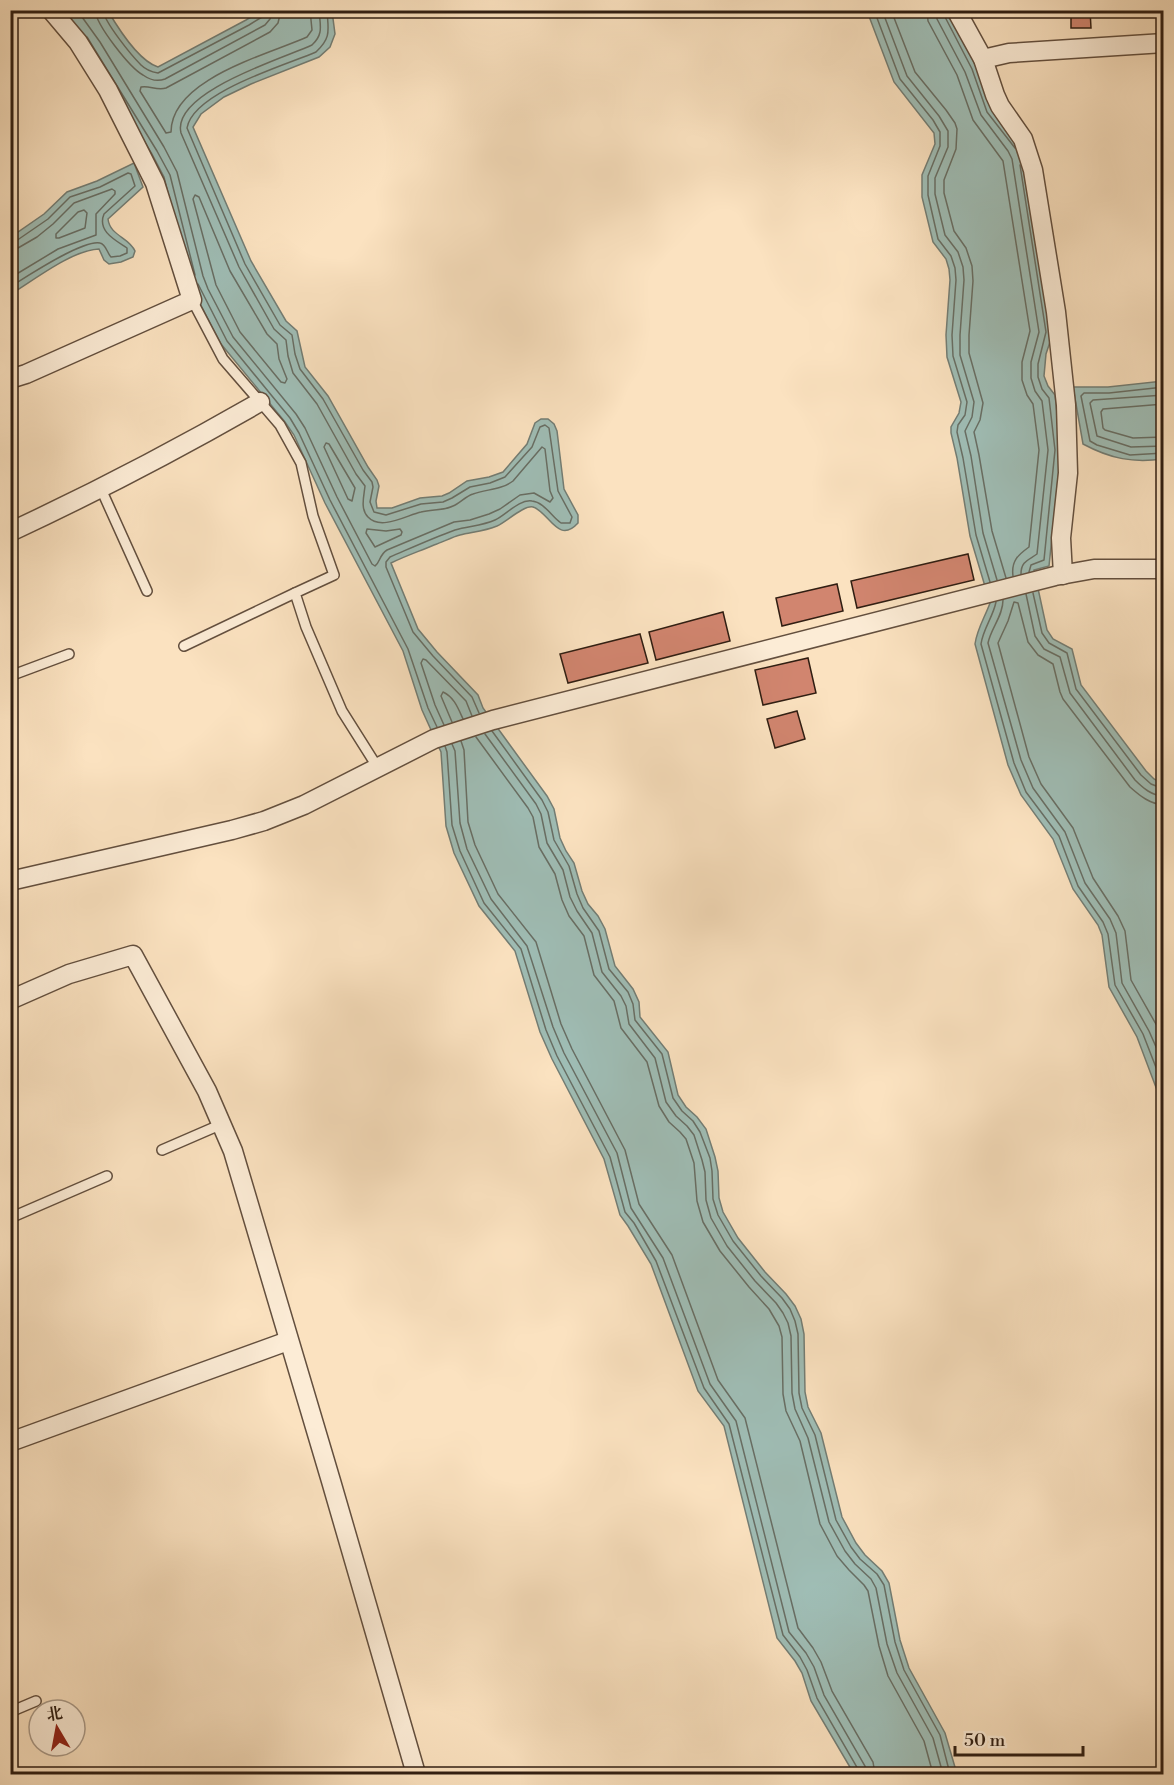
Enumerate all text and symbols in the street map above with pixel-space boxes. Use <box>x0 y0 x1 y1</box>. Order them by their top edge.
north arrow <box>27 1698 87 1758</box>
text: 北 <box>45 1703 64 1725</box>
scale bar <box>955 1719 1082 1757</box>
text: 50 m <box>964 1729 1006 1752</box>

